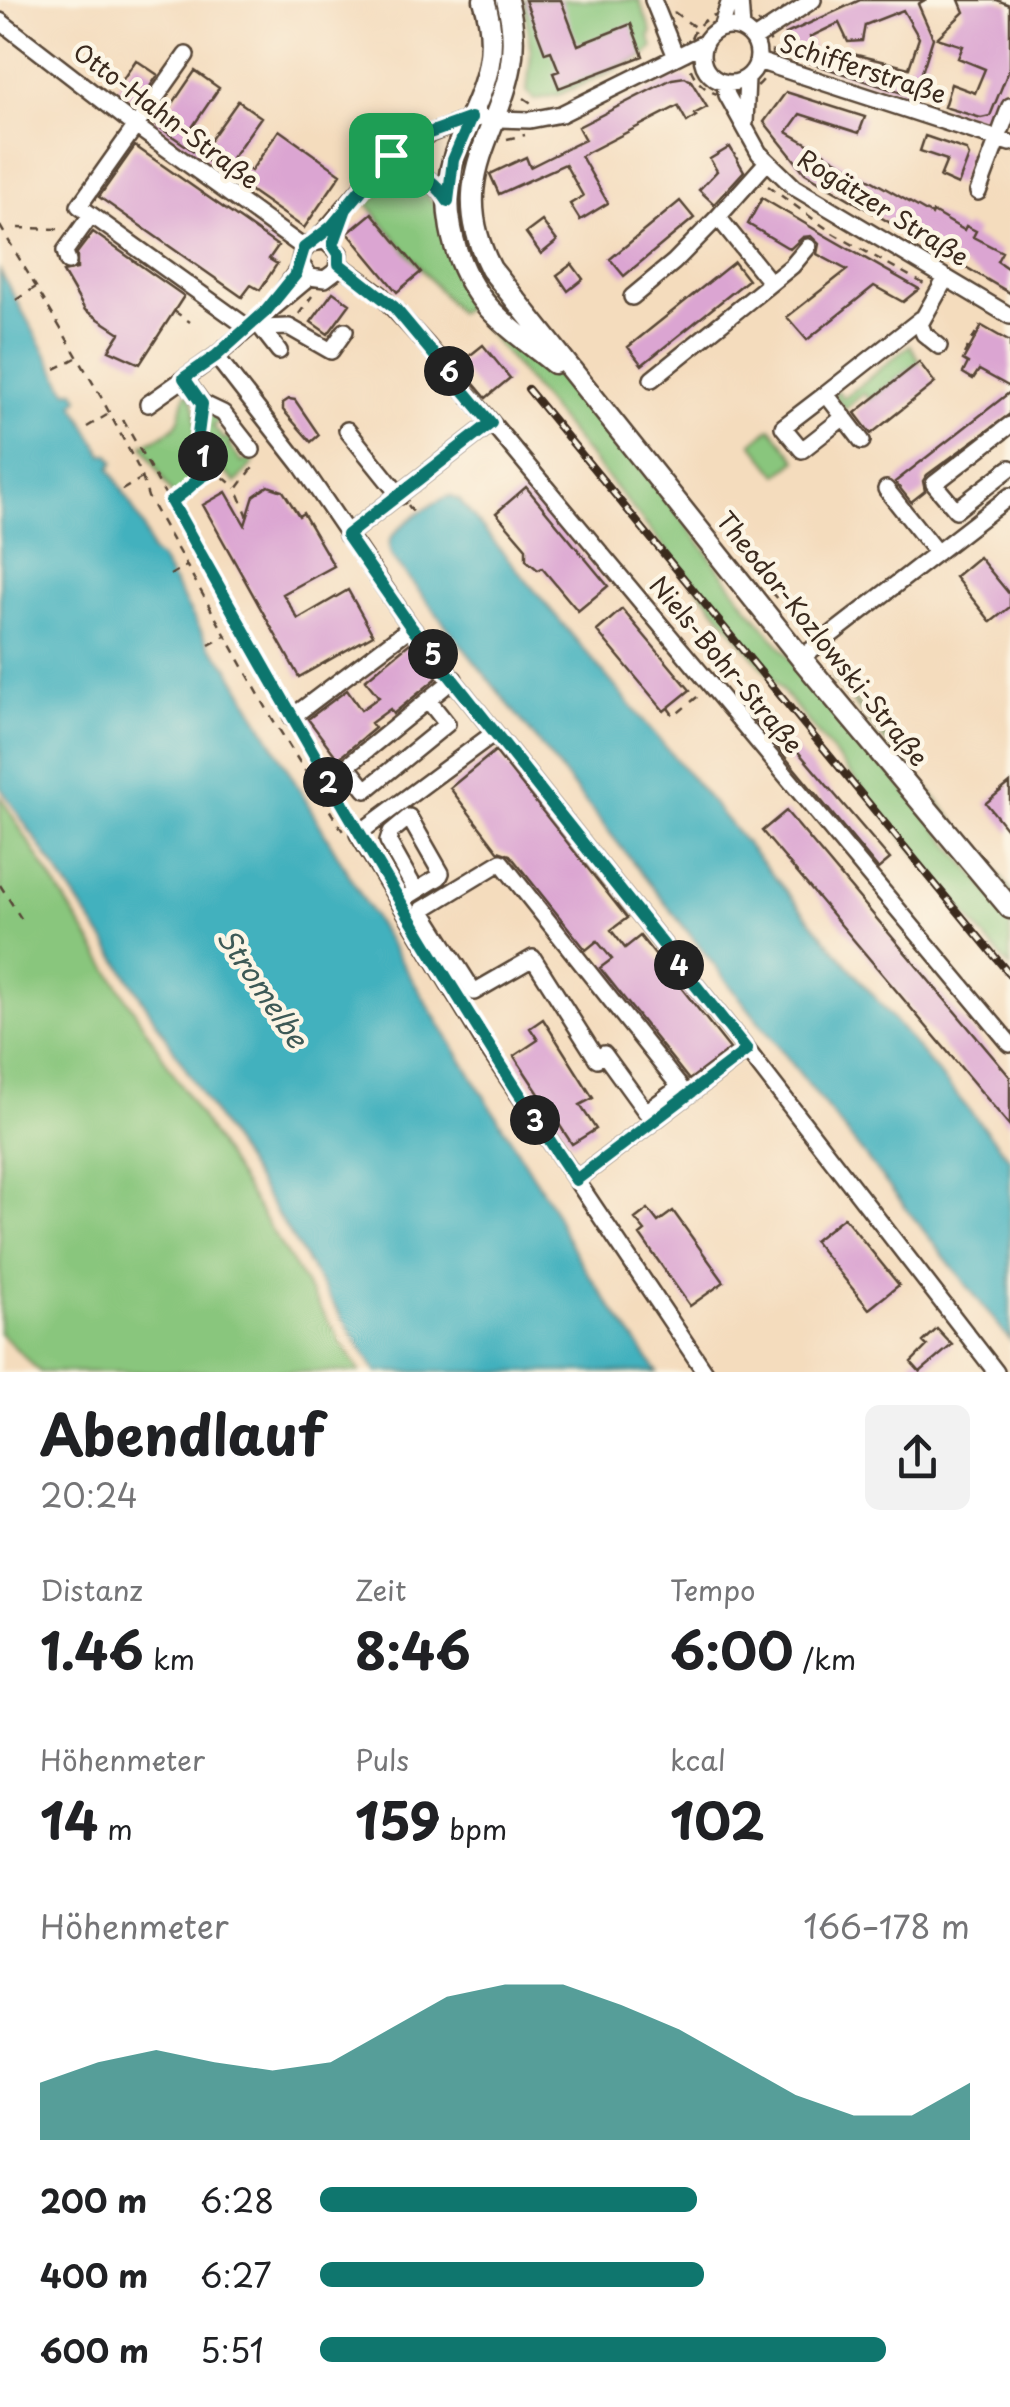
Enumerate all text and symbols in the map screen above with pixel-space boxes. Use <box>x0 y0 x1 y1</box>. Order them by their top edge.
street label: Schifferstraße <box>775 23 951 113</box>
street label: Otto-Hahn-Straße <box>66 33 268 198</box>
pin <box>349 113 434 198</box>
icon: arrive <box>364 128 419 183</box>
street label: Rogätzer Straße <box>790 139 977 275</box>
pin: 6 <box>424 346 474 396</box>
text: 6 <box>439 349 459 392</box>
pin: 1 <box>178 431 228 481</box>
text: 1 <box>196 434 210 477</box>
street label: Theodor-Kozlowski-Straße <box>708 503 938 774</box>
street label: Niels-Bohr-Straße <box>641 567 812 761</box>
pin: 5 <box>408 629 458 679</box>
text: 5 <box>424 632 442 675</box>
pin: 2 <box>303 757 353 807</box>
text: 2 <box>318 760 338 803</box>
water label: Stromelbe <box>207 918 320 1057</box>
pin: 4 <box>654 940 704 990</box>
text: 4 <box>669 943 689 986</box>
pin: 3 <box>510 1095 560 1145</box>
text: 3 <box>526 1098 544 1141</box>
text: Abendlauf <box>40 1392 325 1475</box>
button: share <box>865 1405 970 1510</box>
text: 20:24 <box>40 1471 138 1519</box>
text: Distanz <box>40 1568 143 1611</box>
text: Zeit <box>355 1568 406 1611</box>
text: Tempo <box>670 1568 756 1611</box>
text: 1.46 <box>40 1611 144 1687</box>
text: 8:46 <box>355 1611 471 1687</box>
text: 6:00 <box>670 1611 793 1687</box>
text: km <box>144 1637 195 1680</box>
text: /km <box>793 1637 856 1680</box>
text: Höhenmeter <box>40 1738 205 1781</box>
text: Puls <box>355 1738 409 1781</box>
text: kcal <box>670 1738 726 1781</box>
text: 14 <box>40 1781 98 1857</box>
text: 159 <box>355 1781 440 1857</box>
text: 102 <box>670 1781 765 1857</box>
text: m <box>98 1807 133 1850</box>
text: bpm <box>440 1807 507 1850</box>
text: Höhenmeter <box>40 1902 229 1950</box>
text: 166–178 m <box>803 1902 970 1950</box>
text: 200 m <box>40 2176 147 2224</box>
text: 6:28 <box>200 2176 274 2224</box>
text: 400 m <box>40 2251 148 2299</box>
text: 6:27 <box>200 2251 272 2299</box>
text: 600 m <box>40 2326 149 2374</box>
text: 5:51 <box>200 2326 264 2374</box>

